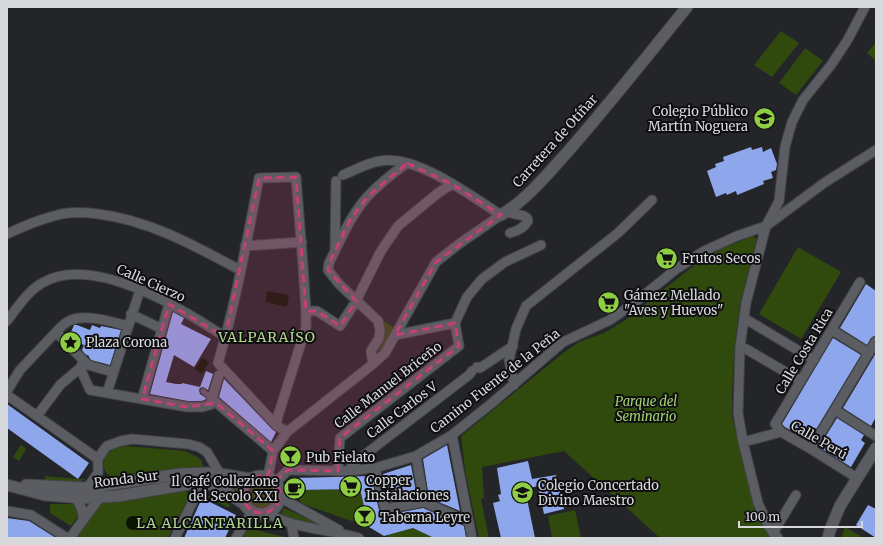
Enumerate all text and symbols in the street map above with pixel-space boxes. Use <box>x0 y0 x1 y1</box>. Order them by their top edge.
street label: Carretera de Otíñar <box>509 91 601 191</box>
place label: Colegio Público Martín Noguera <box>648 103 748 135</box>
school or university icon: Colegio Público Martín Noguera <box>751 105 777 131</box>
supermarket icon: Frutos Secos <box>653 245 679 271</box>
place label: Frutos Secos <box>682 250 761 267</box>
street label: Calle Cierzo <box>114 260 188 306</box>
place label: Gámez Mellado "Aves y Huevos" <box>624 287 724 319</box>
supermarket icon: Gámez Mellado "Aves y Huevos" <box>595 289 621 315</box>
street label: Calle Costa Rica <box>772 305 836 397</box>
street label: Camino Fuente de la Peña <box>427 325 563 437</box>
district label: VALPARAÍSO <box>217 328 316 346</box>
place icon: Plaza Corona <box>57 329 83 355</box>
place label: Plaza Corona <box>86 334 167 351</box>
street label: Calle Manuel Briceño <box>331 337 445 432</box>
street label: Calle Carlos V <box>363 378 441 442</box>
park label: Parque del Seminario <box>615 393 677 425</box>
street label: Calle Perú <box>788 417 850 463</box>
bar icon: Pub Fielato <box>278 444 304 470</box>
place label: Pub Fielato <box>306 449 376 466</box>
street label: Ronda Sur <box>93 467 159 491</box>
place label: Copper Instalaciones <box>366 472 449 504</box>
place label: Il Café Collezione del Secolo XXI <box>171 473 278 505</box>
supermarket icon: Copper Instalaciones <box>337 474 363 500</box>
cafe icon: Il Café Collezione del Secolo XXI <box>281 475 307 501</box>
place label: Colegio Concertado Divino Maestro <box>538 477 659 509</box>
school or university icon: Colegio Concertado Divino Maestro <box>509 479 535 505</box>
scale bar <box>739 503 862 529</box>
bar icon: Taberna Leyre <box>351 504 377 530</box>
place label: Taberna Leyre <box>380 509 470 526</box>
text: 100 m <box>745 509 780 524</box>
district label: LA ALCANTARILLA <box>136 514 284 532</box>

